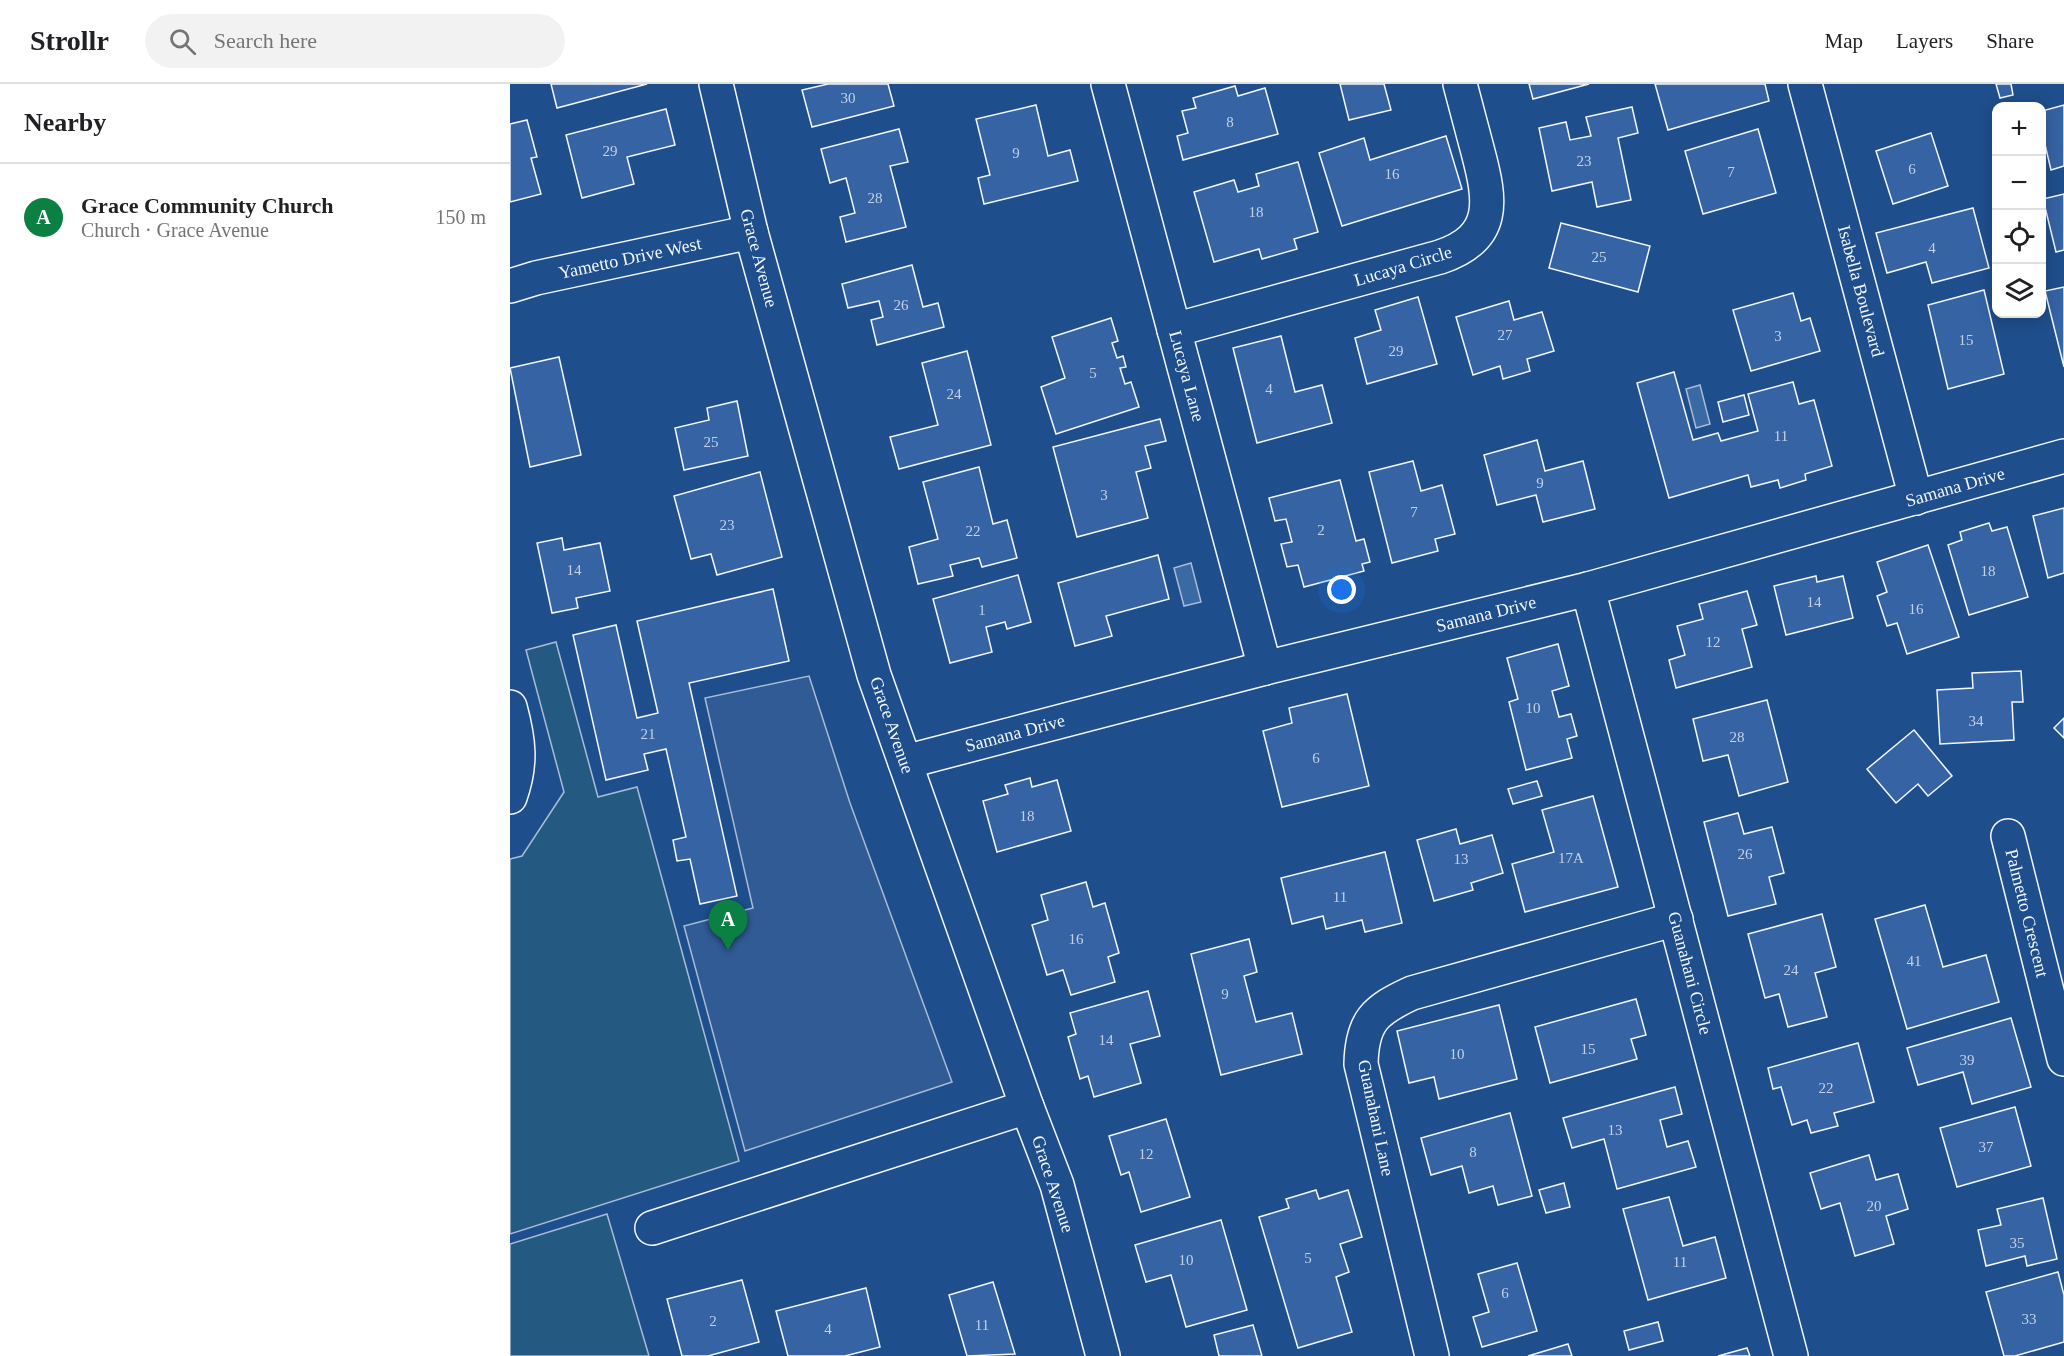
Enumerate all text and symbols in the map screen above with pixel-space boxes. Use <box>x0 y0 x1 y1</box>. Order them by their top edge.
search box <box>145 14 565 68</box>
text: Strollr <box>30 25 109 56</box>
icon: search <box>166 25 199 58</box>
text: Search here <box>214 28 317 53</box>
text: Map <box>1825 29 1863 53</box>
text: Layers <box>1896 29 1953 53</box>
text: Share <box>1986 29 2034 53</box>
house number: 30 <box>841 90 856 106</box>
map controls <box>1992 102 2046 318</box>
button: + <box>1992 102 2046 156</box>
text: Nearby <box>24 108 106 137</box>
house number: 8 <box>1226 114 1234 130</box>
house number: 29 <box>603 143 618 159</box>
house number: 9 <box>1012 145 1020 161</box>
house number: 23 <box>1577 153 1592 169</box>
button: − <box>1992 156 2046 210</box>
house number: 6 <box>1908 161 1916 177</box>
house number: 7 <box>1727 164 1735 180</box>
house number: 16 <box>1385 166 1400 182</box>
house number: 28 <box>868 190 883 206</box>
text: Grace Community Church <box>81 193 334 218</box>
house number: 18 <box>1249 204 1264 220</box>
text: A <box>36 206 51 228</box>
text: 150 m <box>435 206 486 228</box>
street label: Grace Avenue <box>736 207 782 309</box>
button: locate <box>1992 210 2046 264</box>
text: Church · Grace Avenue <box>81 219 269 241</box>
street label: Isabella Boulevard <box>1834 223 1888 359</box>
street label: Yametto Drive West <box>557 233 703 283</box>
house number: 4 <box>1928 240 1936 256</box>
street label: Lucaya Circle <box>1352 242 1454 290</box>
house number: 25 <box>1592 249 1607 265</box>
button: layers <box>1992 264 2046 318</box>
house number: 26 <box>894 297 909 313</box>
house number: 27 <box>1498 327 1513 343</box>
street label: Lucaya Lane <box>1165 328 1209 424</box>
house number: 3 <box>1774 328 1782 344</box>
house number: 15 <box>1959 332 1974 348</box>
house number: 29 <box>1389 343 1404 359</box>
house number: 5 <box>1089 365 1097 381</box>
house number: 4 <box>1265 381 1273 397</box>
house number: 24 <box>947 386 962 402</box>
house number: 11 <box>1774 428 1788 444</box>
house number: 25 <box>704 434 719 450</box>
street label: Samana Drive <box>1903 463 2007 511</box>
house number: 9 <box>1536 475 1544 491</box>
house number: 3 <box>1100 487 1108 503</box>
house number: 7 <box>1410 504 1418 520</box>
house number: 23 <box>720 517 735 533</box>
house number: 2 <box>1317 522 1325 538</box>
house number: 22 <box>966 523 981 539</box>
house number: 14 <box>567 562 582 578</box>
house number: 18 <box>1981 563 1996 579</box>
your location <box>1327 575 1356 604</box>
street label: Samana Drive <box>1434 592 1538 636</box>
house number: 14 <box>1807 594 1822 610</box>
house number: 16 <box>1909 601 1924 617</box>
house number: 1 <box>978 602 986 618</box>
house number: 12 <box>1706 634 1721 650</box>
street label: Grace Avenue <box>866 674 918 776</box>
house number: 10 <box>1526 700 1541 716</box>
street label: Samana Drive <box>963 710 1067 756</box>
house number: 34 <box>1969 713 1984 729</box>
house number: 21 <box>641 726 656 742</box>
house number: 28 <box>1730 729 1745 745</box>
house number: 6 <box>1312 750 1320 766</box>
house number: 18 <box>1020 808 1035 824</box>
house number: 26 <box>1738 846 1753 862</box>
street label: Palmetto Crescent <box>2001 847 2053 979</box>
house number: 17A <box>1558 850 1584 866</box>
house number: 13 <box>1454 851 1469 867</box>
house number: 11 <box>1333 889 1347 905</box>
pin: A <box>708 900 748 950</box>
street label: Guanahani Circle <box>1664 909 1716 1037</box>
house number: 16 <box>1069 931 1084 947</box>
house number: 41 <box>1907 953 1922 969</box>
house number: 24 <box>1784 962 1799 978</box>
house number: 9 <box>1221 986 1229 1002</box>
house number: 14 <box>1099 1032 1114 1048</box>
house number: 15 <box>1581 1041 1596 1057</box>
house number: 10 <box>1450 1046 1465 1062</box>
house number: 39 <box>1960 1052 1975 1068</box>
street label: Guanahani Lane <box>1354 1058 1398 1178</box>
house number: 22 <box>1819 1080 1834 1096</box>
house number: 13 <box>1608 1122 1623 1138</box>
street label: Grace Avenue <box>1028 1133 1078 1235</box>
house number: 37 <box>1979 1139 1994 1155</box>
house number: 8 <box>1469 1144 1477 1160</box>
house number: 12 <box>1139 1146 1154 1162</box>
house number: 20 <box>1867 1198 1882 1214</box>
house number: 35 <box>2010 1235 2025 1251</box>
house number: 5 <box>1304 1250 1312 1266</box>
house number: 10 <box>1179 1252 1194 1268</box>
house number: 11 <box>1673 1254 1687 1270</box>
house number: 6 <box>1501 1285 1509 1301</box>
house number: 33 <box>2022 1311 2037 1327</box>
house number: 2 <box>709 1313 717 1329</box>
house number: 11 <box>975 1317 989 1333</box>
house number: 4 <box>824 1321 832 1337</box>

